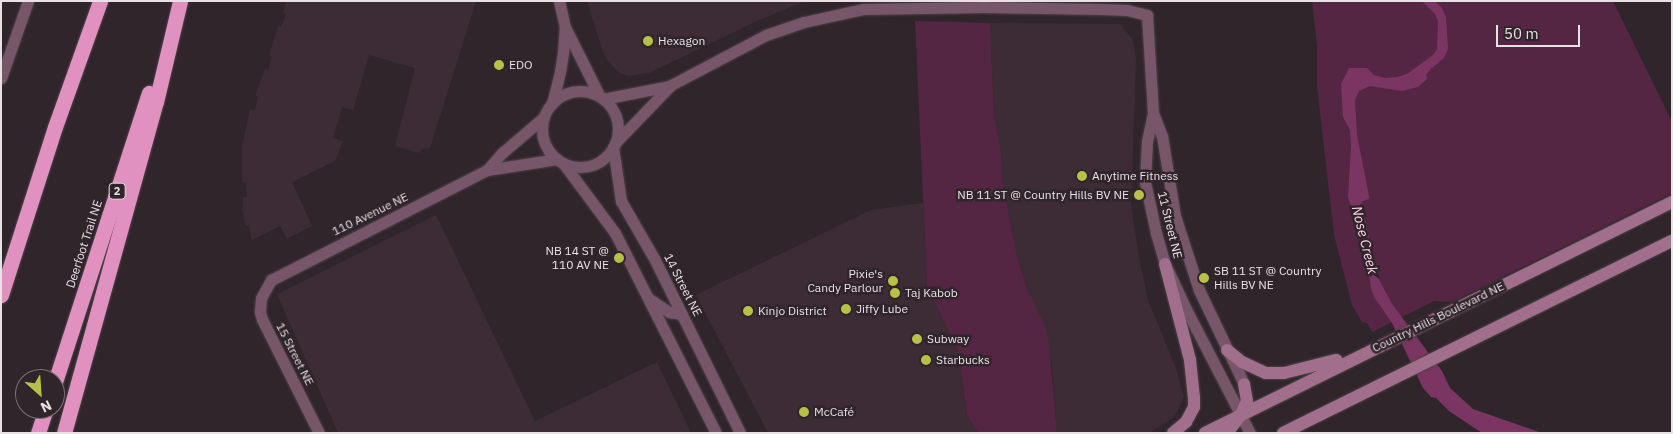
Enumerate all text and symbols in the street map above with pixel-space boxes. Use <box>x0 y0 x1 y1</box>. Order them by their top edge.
scale bar <box>1498 15 1582 47</box>
text: 50 m <box>1504 24 1539 43</box>
place label: Hexagon <box>658 34 705 48</box>
marker: Hexagon <box>642 35 654 47</box>
place label: EDO <box>509 58 533 72</box>
marker: EDO <box>493 59 505 71</box>
place label: Anytime Fitness <box>1092 169 1178 183</box>
marker: Anytime Fitness <box>1076 170 1088 182</box>
road number: 2 <box>108 182 126 200</box>
place label: NB 11 ST @ Country Hills BV NE <box>957 188 1129 202</box>
street label: 110 Avenue NE <box>330 189 410 239</box>
marker: NB 11 ST @ Country Hills BV NE <box>1133 189 1145 201</box>
street label: 11 Street NE <box>1155 190 1185 260</box>
street label: Deerfoot Trail NE <box>63 198 105 290</box>
water label: Nose Creek <box>1348 204 1382 276</box>
place label: NB 14 ST @ 110 AV NE <box>545 244 609 272</box>
street label: 14 Street NE <box>661 251 705 319</box>
marker: NB 14 ST @ 110 AV NE <box>613 252 625 264</box>
place label: SB 11 ST @ Country Hills BV NE <box>1214 264 1321 292</box>
place label: Pixie's Candy Parlour <box>807 267 883 295</box>
marker: SB 11 ST @ Country Hills BV NE <box>1198 272 1210 284</box>
marker: Pixie's Candy Parlour <box>887 275 899 287</box>
street label: Country Hills Boulevard NE <box>1370 279 1506 355</box>
place label: Taj Kabob <box>905 286 958 300</box>
marker: Taj Kabob <box>889 287 901 299</box>
place label: Jiffy Lube <box>856 302 908 316</box>
marker: Jiffy Lube <box>840 303 852 315</box>
place label: Kinjo District <box>758 304 827 318</box>
marker: Kinjo District <box>742 305 754 317</box>
street label: 15 Street NE <box>273 320 317 388</box>
place label: Subway <box>927 332 969 346</box>
marker: Subway <box>911 333 923 345</box>
place label: Starbucks <box>936 353 990 367</box>
marker: Starbucks <box>920 354 932 366</box>
north arrow <box>15 369 65 419</box>
text: N <box>38 396 55 417</box>
place label: McCafé <box>814 405 854 419</box>
marker: McCafé <box>798 406 810 418</box>

